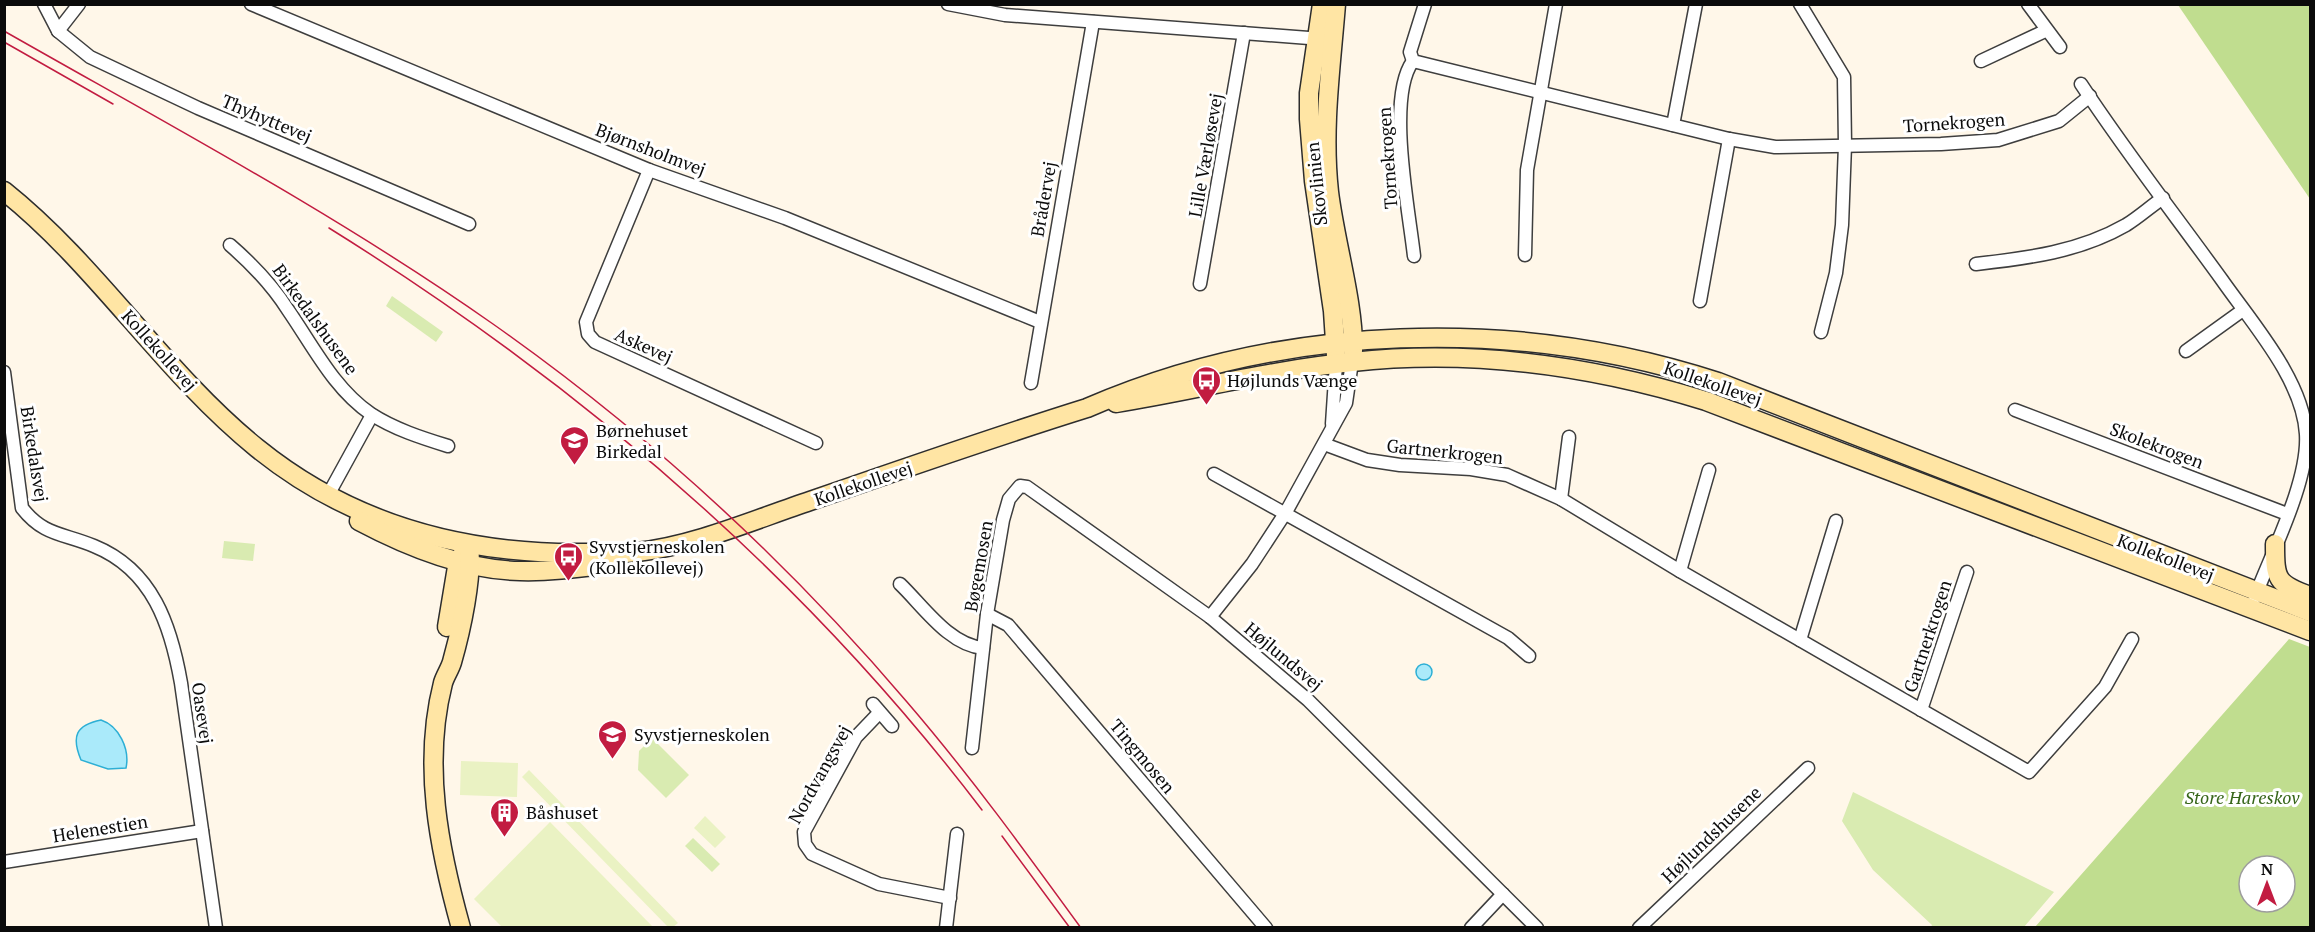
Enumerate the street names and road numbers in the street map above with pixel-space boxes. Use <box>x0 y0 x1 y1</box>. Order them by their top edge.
street label: Thyhyttevej <box>218 88 316 148</box>
street label: Lille Værløsevej <box>1182 91 1228 219</box>
street label: Tornekrogen <box>1371 106 1403 210</box>
street label: Tornekrogen <box>1902 106 2006 138</box>
street label: Bjørnsholmvej <box>592 117 710 181</box>
street label: Skovlinien <box>1300 141 1332 227</box>
street label: Brådervej <box>1025 159 1061 239</box>
street label: Birkedalshusene <box>268 259 364 379</box>
street label: Kollekollevej <box>117 304 203 396</box>
street label: Askevej <box>611 322 677 368</box>
street label: Kollekollevej <box>1661 355 1765 411</box>
street label: Birkedalsvej <box>16 404 54 504</box>
street label: Skolekrogen <box>2107 416 2208 474</box>
street label: Gartnerkrogen <box>1386 433 1505 469</box>
street label: Kollekollevej <box>811 455 915 511</box>
street label: Bøgemosen <box>958 518 998 614</box>
street label: Kollekollevej <box>2114 527 2218 587</box>
street label: Gartnerkrogen <box>1897 576 1957 695</box>
street label: Højlundsvej <box>1240 616 1328 696</box>
street label: Oasevej <box>187 681 219 745</box>
street label: Tingmosen <box>1105 714 1181 798</box>
street label: Nordvangsvej <box>782 720 856 828</box>
street label: Højlundshusene <box>1656 780 1766 888</box>
street label: Helenestien <box>51 809 150 847</box>

